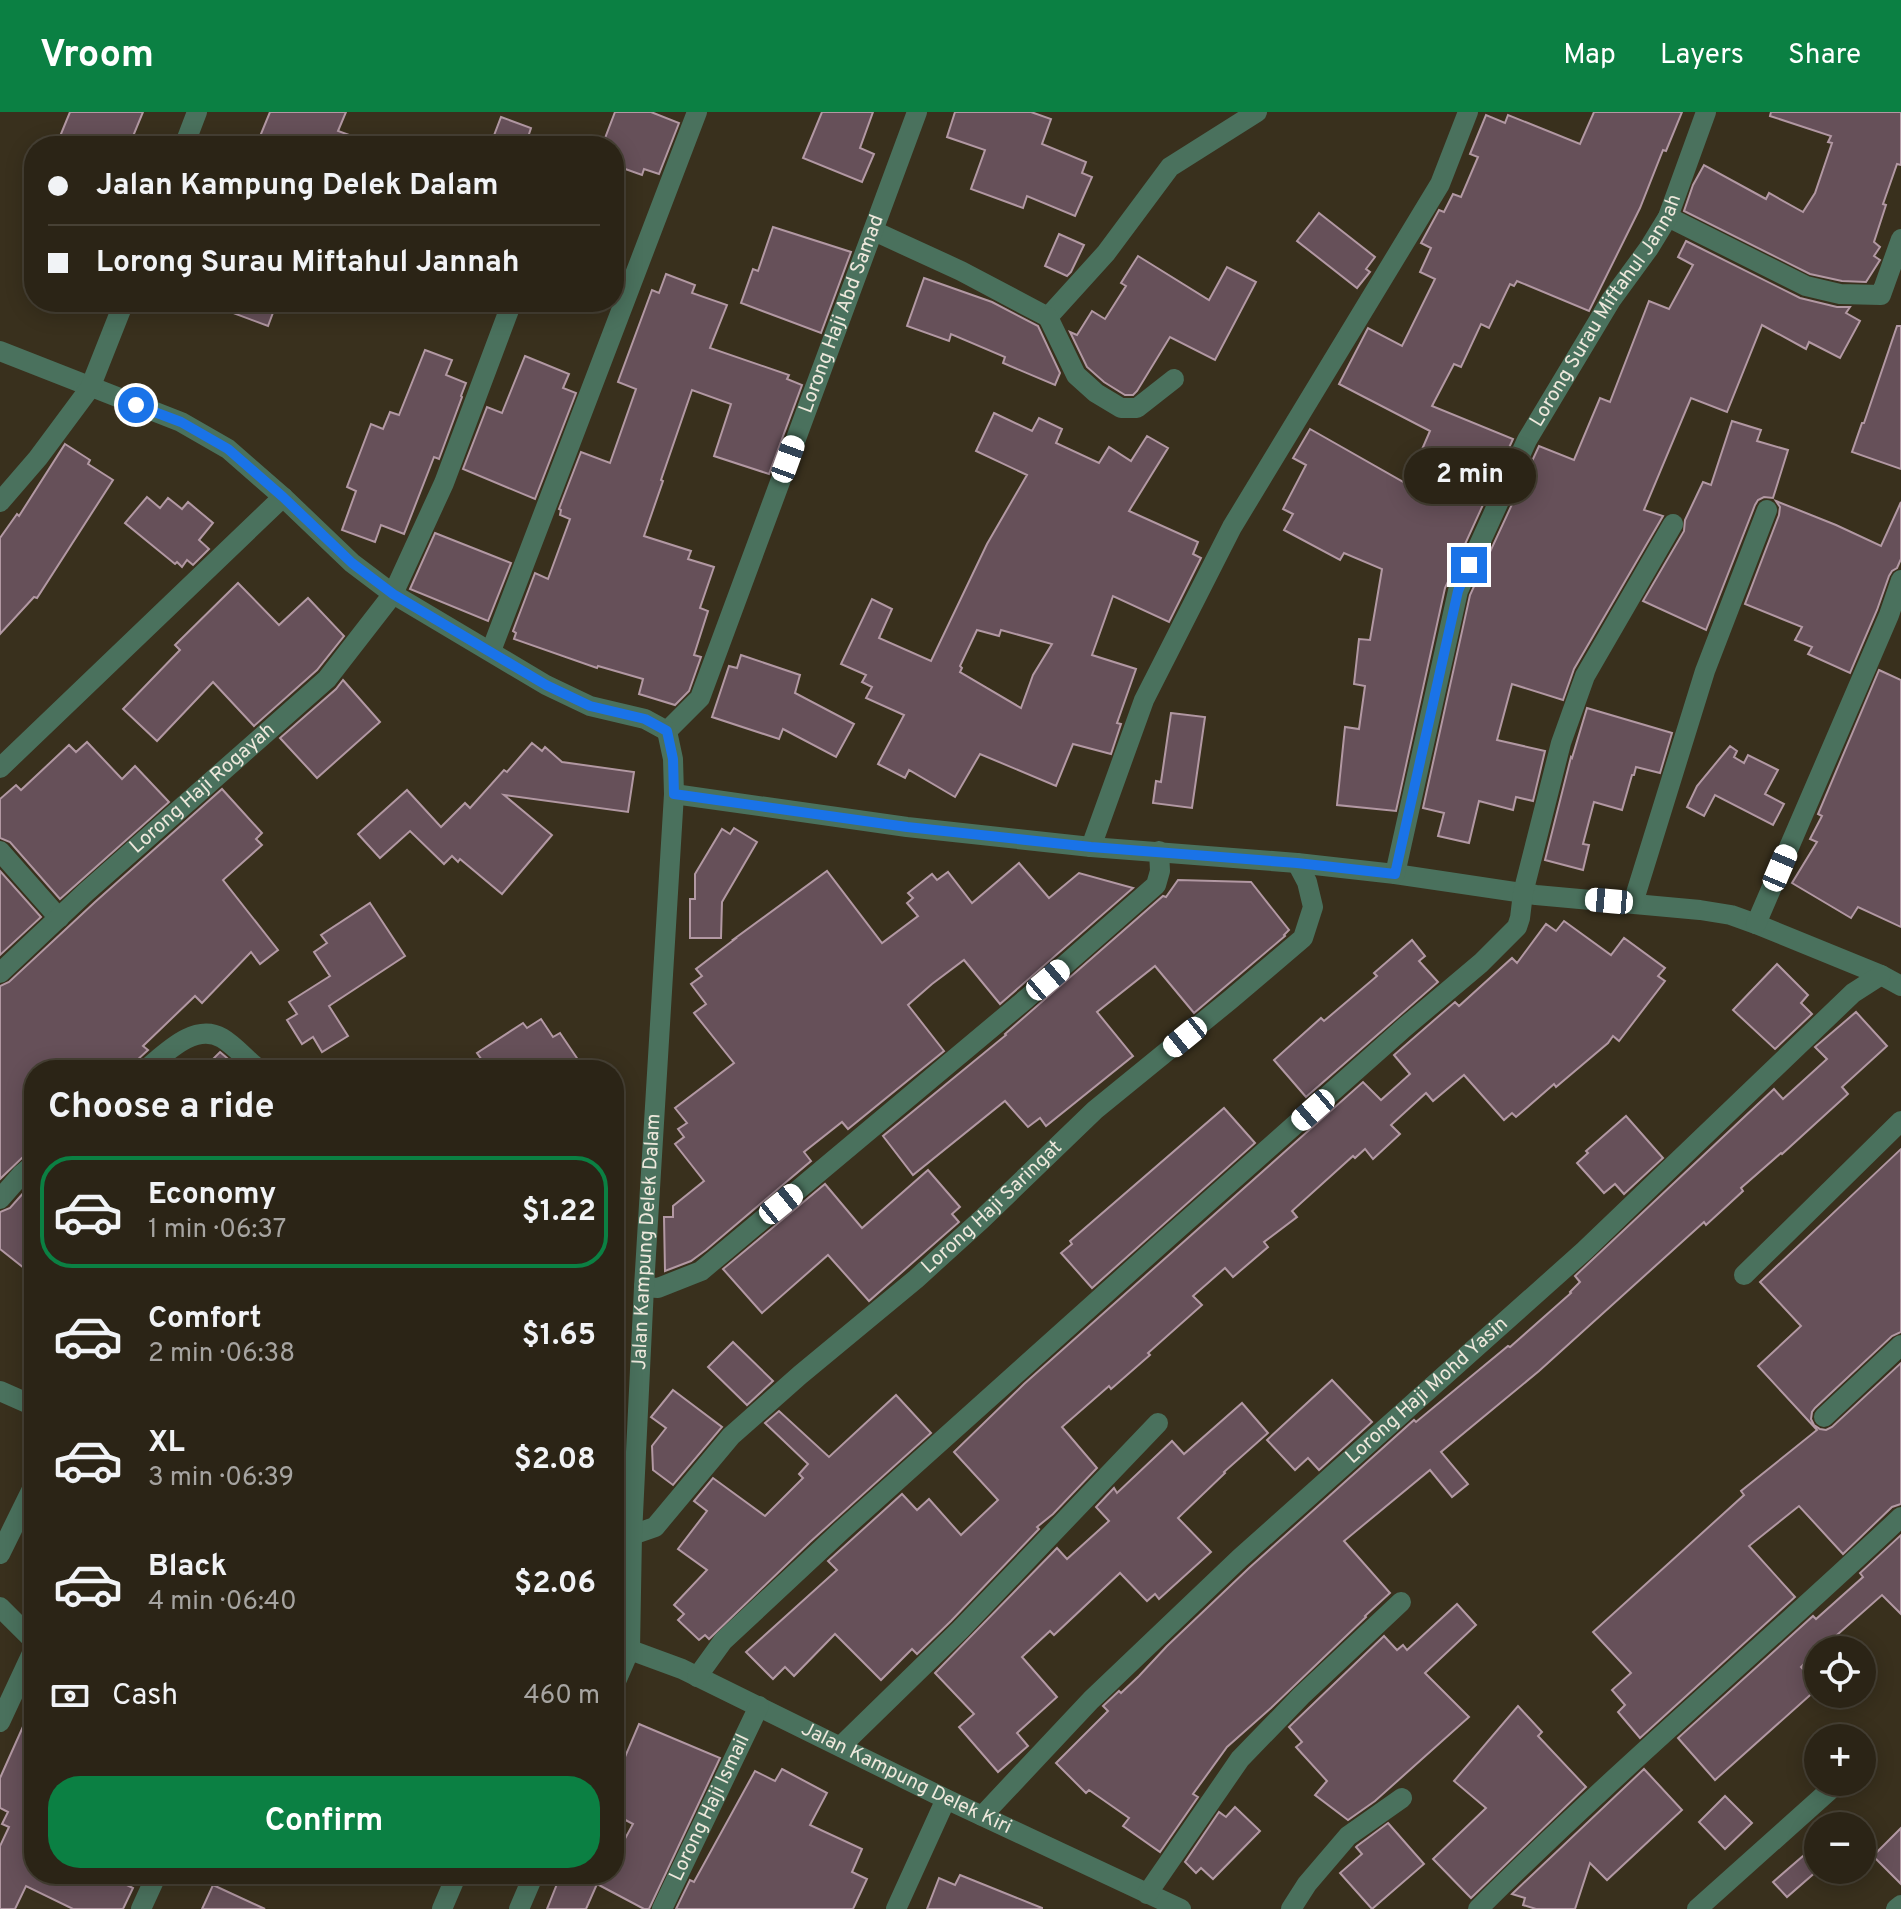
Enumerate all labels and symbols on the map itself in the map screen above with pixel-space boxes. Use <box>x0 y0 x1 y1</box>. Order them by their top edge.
street label: Lorong Surau Miftahul Jannah <box>1525 191 1688 432</box>
street label: Lorong Haji Abd Samad <box>794 211 891 417</box>
route start <box>118 387 154 423</box>
car <box>769 432 807 486</box>
callout: 2 min <box>1403 449 1535 505</box>
route end <box>1451 547 1487 583</box>
street label: Lorong Haji Rogayah <box>125 718 281 860</box>
car <box>1760 841 1800 895</box>
car <box>1584 887 1634 915</box>
car <box>1022 955 1074 1005</box>
car <box>1159 1013 1211 1061</box>
car <box>1287 1085 1339 1135</box>
street label: Jalan Kampung Delek Dalam <box>627 1113 668 1371</box>
street label: Lorong Haji Saringat <box>916 1135 1068 1280</box>
car <box>755 1180 807 1228</box>
street label: Lorong Haji Mohd Yasin <box>1341 1312 1514 1470</box>
street label: Jalan Kampung Delek Kiri <box>796 1717 1016 1841</box>
street label: Lorong Haji Ismail <box>664 1730 757 1886</box>

